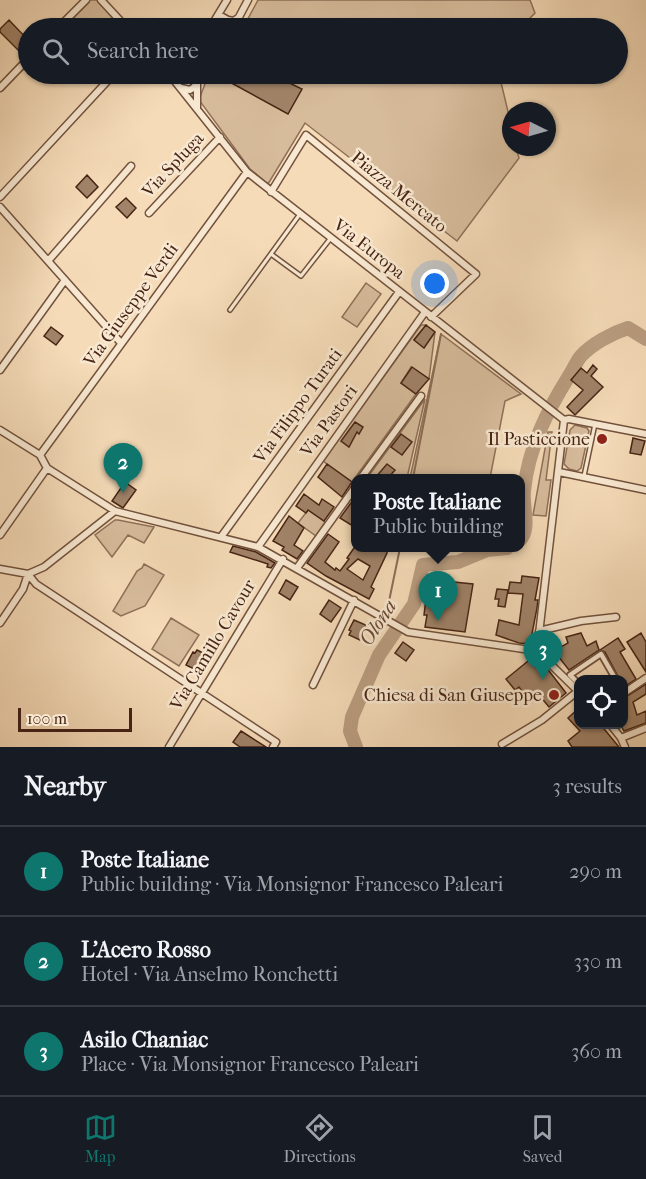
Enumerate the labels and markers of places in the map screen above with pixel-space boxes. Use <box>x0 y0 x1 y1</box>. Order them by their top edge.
place label: Il Pasticcione <box>488 429 590 450</box>
marker: Il Pasticcione <box>595 432 609 446</box>
pin: 2 <box>104 444 142 493</box>
pin: 1 <box>418 572 458 621</box>
pin: 3 <box>524 630 562 680</box>
place label: Chiesa di San Giuseppe <box>364 685 542 706</box>
marker: Chiesa di San Giuseppe <box>547 688 561 702</box>

